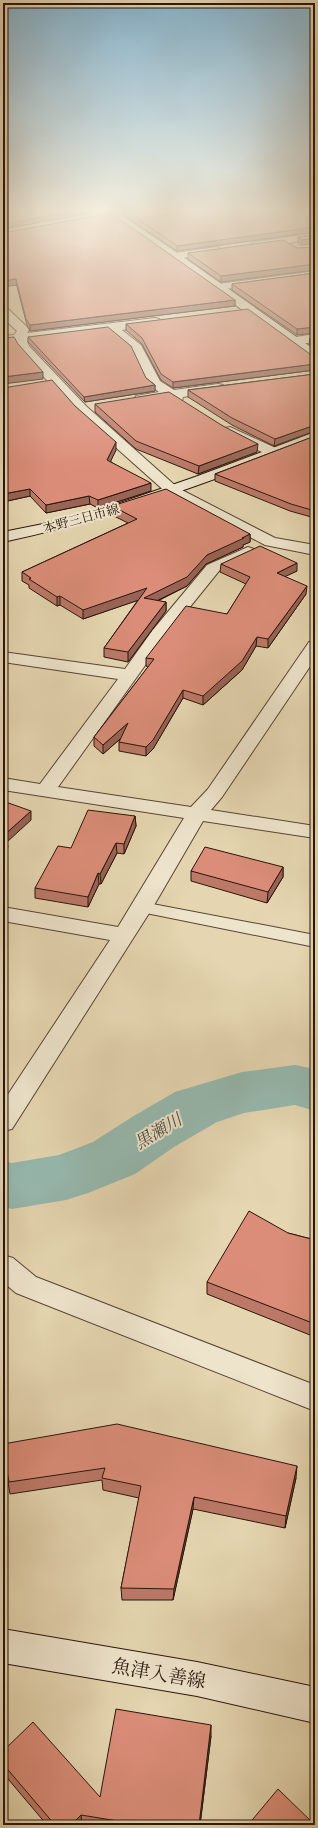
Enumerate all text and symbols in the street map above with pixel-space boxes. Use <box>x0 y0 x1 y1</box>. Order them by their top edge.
street label: 本野三日市線 <box>41 499 121 538</box>
water label: 黒瀬川 <box>129 1106 188 1154</box>
street label: 魚津入善線 <box>110 1651 208 1695</box>

